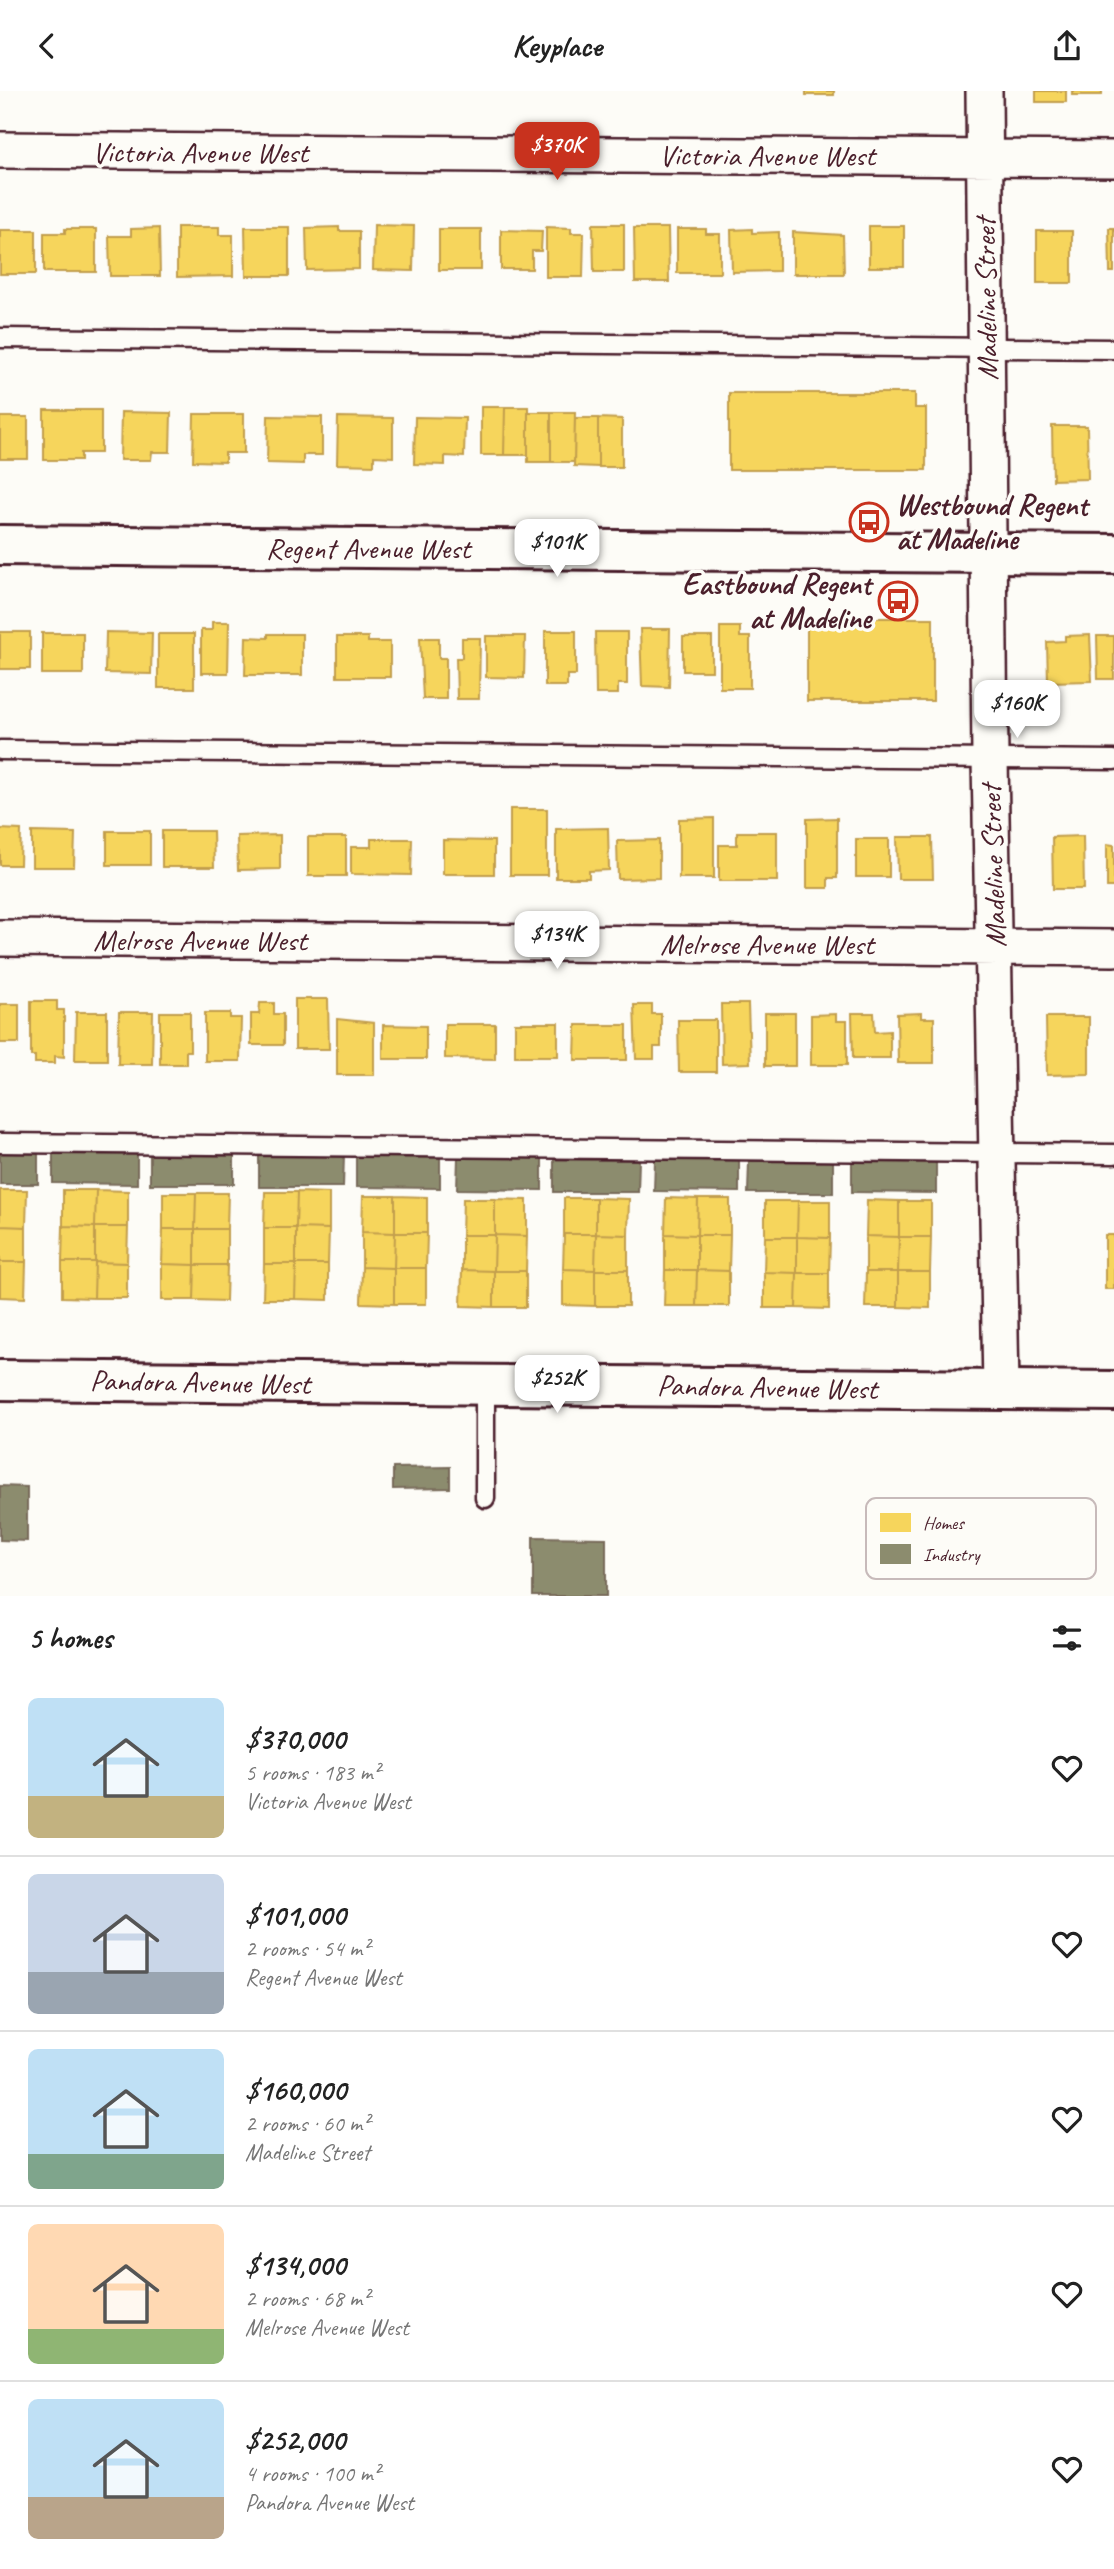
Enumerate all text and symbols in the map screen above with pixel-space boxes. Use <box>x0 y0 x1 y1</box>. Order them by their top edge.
text: Keyplace <box>512 25 602 66</box>
icon: back <box>28 27 66 65</box>
icon: share <box>1048 27 1086 65</box>
pin: $370K <box>508 123 606 182</box>
text: $370K <box>531 130 584 159</box>
street label: Victoria Avenue West <box>92 133 311 171</box>
street label: Victoria Avenue West <box>659 136 878 174</box>
street label: Madeline Street <box>966 213 1006 381</box>
place label: Westbound Regent at Madeline <box>896 486 1090 558</box>
bus stop icon: Westbound Regent at Madeline <box>848 501 890 543</box>
pin: $101K <box>508 519 606 579</box>
text: $101K <box>530 527 584 556</box>
street label: Regent Avenue West <box>266 529 473 567</box>
place label: Eastbound Regent at Madeline <box>682 565 874 637</box>
bus stop icon: Eastbound Regent at Madeline <box>877 580 919 622</box>
pin: $160K <box>968 681 1066 740</box>
text: $160K <box>990 688 1044 717</box>
street label: Madeline Street <box>971 780 1015 948</box>
pin: $134K <box>508 911 606 971</box>
text: $134K <box>530 919 584 948</box>
street label: Melrose Avenue West <box>93 921 310 959</box>
street label: Melrose Avenue West <box>660 925 877 963</box>
pin: $252K <box>508 1355 606 1415</box>
street label: Pandora Avenue West <box>90 1361 313 1403</box>
text: $252K <box>531 1363 583 1392</box>
street label: Pandora Avenue West <box>657 1366 880 1408</box>
legend <box>866 1498 1096 1579</box>
text: Homes <box>923 1511 965 1535</box>
text: Industry <box>923 1543 981 1567</box>
text: 5 homes <box>28 1619 112 1657</box>
icon: filters <box>1048 1619 1086 1657</box>
text: $370,000 <box>245 1720 345 1758</box>
icon: home <box>84 1726 168 1810</box>
icon: heart <box>1048 1749 1086 1787</box>
text: 5 rooms · 183 m² <box>245 1758 380 1787</box>
text: Victoria Avenue West <box>245 1787 411 1816</box>
text: $101,000 <box>245 1896 345 1934</box>
icon: home <box>84 1902 168 1986</box>
icon: heart <box>1048 1925 1086 1963</box>
text: 2 rooms · 54 m² <box>245 1934 369 1963</box>
text: Regent Avenue West <box>245 1963 402 1992</box>
text: $160,000 <box>245 2071 346 2109</box>
icon: home <box>84 2077 168 2161</box>
icon: heart <box>1048 2100 1086 2138</box>
text: 2 rooms · 60 m² <box>245 2109 369 2138</box>
text: Madeline Street <box>245 2138 370 2167</box>
text: $134,000 <box>245 2246 345 2284</box>
icon: home <box>84 2252 168 2336</box>
icon: heart <box>1048 2275 1086 2313</box>
text: 2 rooms · 68 m² <box>245 2284 369 2313</box>
text: Melrose Avenue West <box>245 2313 409 2342</box>
text: $252,000 <box>245 2421 345 2459</box>
icon: home <box>84 2427 168 2511</box>
icon: heart <box>1048 2450 1086 2488</box>
text: 4 rooms · 100 m² <box>245 2459 380 2488</box>
text: Pandora Avenue West <box>245 2488 414 2517</box>

